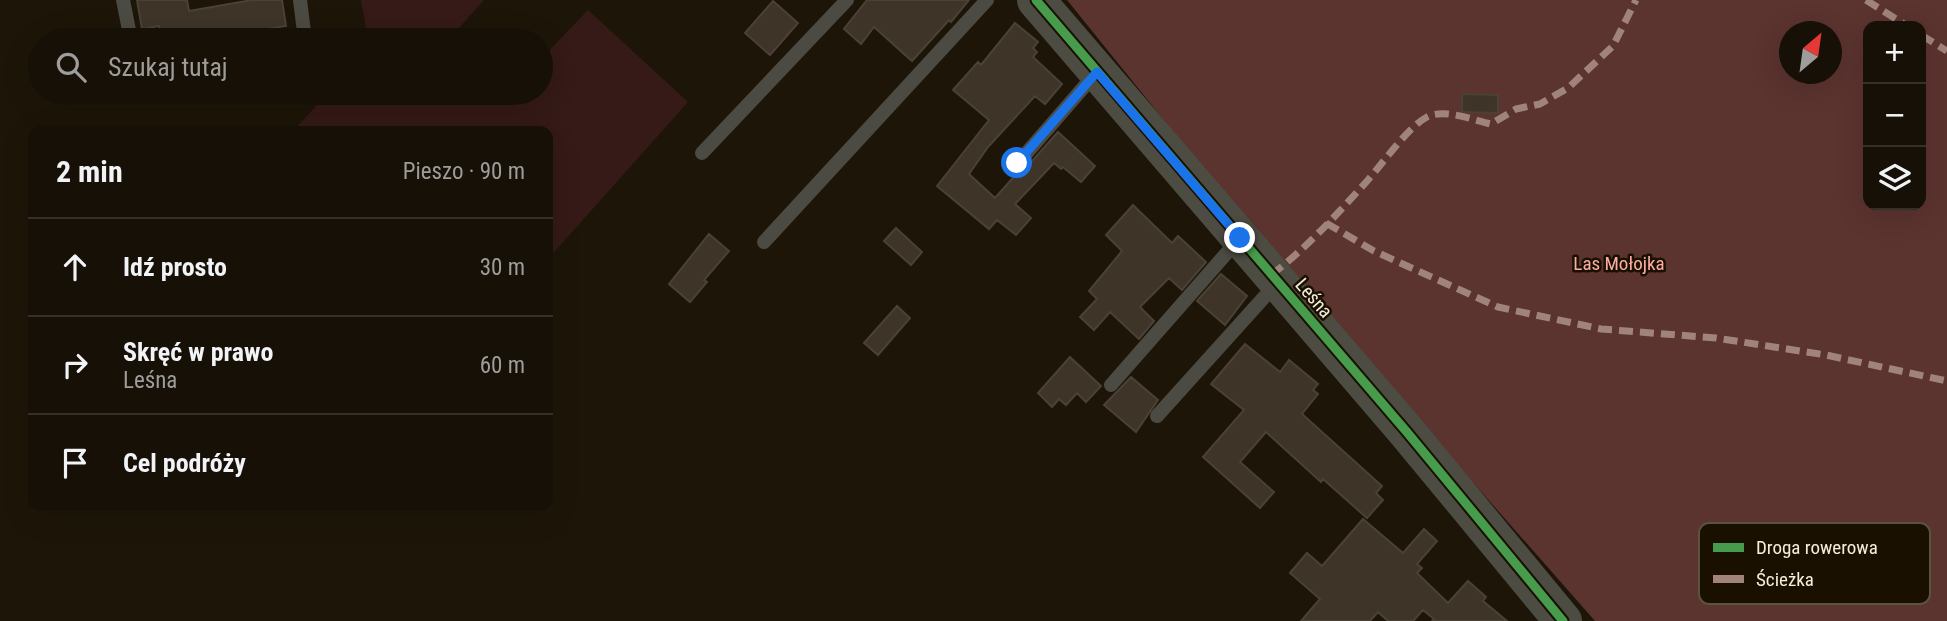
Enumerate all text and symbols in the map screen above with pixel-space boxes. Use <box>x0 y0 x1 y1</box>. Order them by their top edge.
north arrow <box>1779 21 1842 84</box>
map controls <box>1863 21 1926 210</box>
button: + <box>1863 21 1926 84</box>
search box <box>28 28 553 105</box>
icon: search <box>52 48 90 86</box>
text: Szukaj tutaj <box>108 52 228 82</box>
button: − <box>1863 84 1926 147</box>
route start <box>1001 147 1032 178</box>
button: layers <box>1863 147 1926 210</box>
text: 2 min <box>56 154 123 189</box>
text: Pieszo · 90 m <box>403 158 525 185</box>
route end <box>1224 222 1255 253</box>
icon: ahead <box>56 248 94 286</box>
text: Idź prosto <box>123 252 227 282</box>
park label: Las Mołojka <box>1573 252 1665 275</box>
text: 30 m <box>480 254 525 281</box>
street label: Leśna <box>1291 274 1337 322</box>
text: Skręć w prawo <box>123 337 273 367</box>
icon: right <box>56 346 94 384</box>
text: 60 m <box>480 352 525 379</box>
text: Leśna <box>123 367 177 394</box>
icon: arrive <box>56 444 94 482</box>
text: Cel podróży <box>123 448 246 478</box>
legend <box>1699 523 1930 604</box>
text: Droga rowerowa <box>1756 536 1878 559</box>
text: Ścieżka <box>1756 568 1814 591</box>

